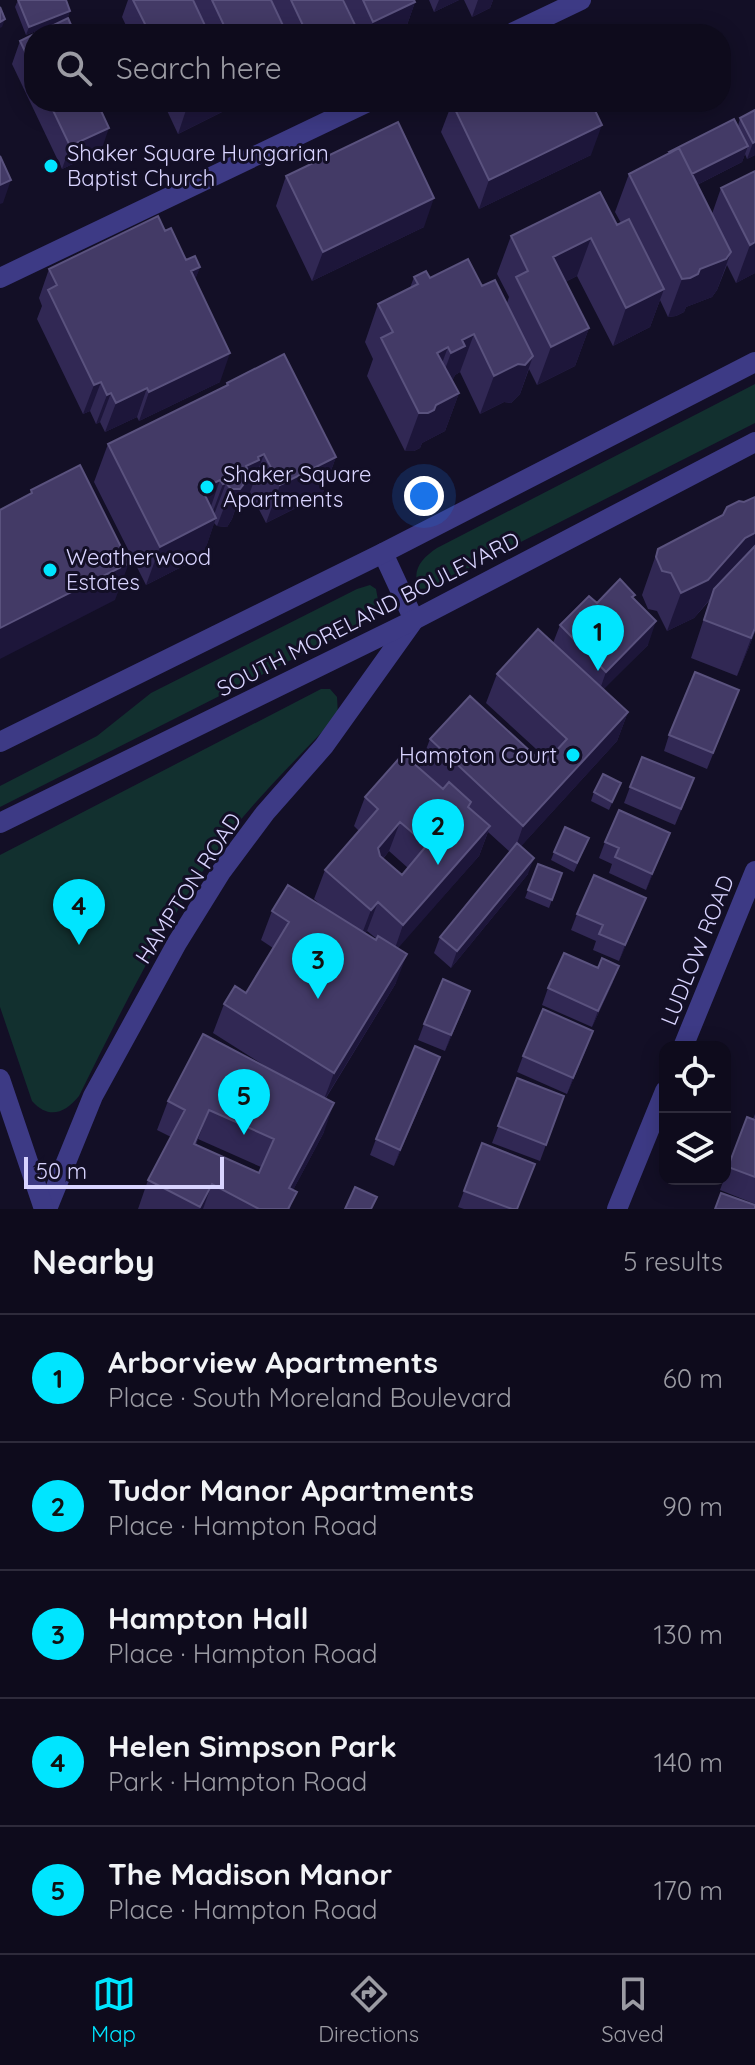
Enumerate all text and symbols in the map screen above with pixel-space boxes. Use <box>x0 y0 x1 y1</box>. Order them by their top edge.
search box <box>24 24 731 112</box>
icon: search <box>52 46 96 90</box>
text: Search here <box>116 49 282 87</box>
place label: Shaker Square Hungarian Baptist Church <box>67 139 329 192</box>
marker: Shaker Square Hungarian Baptist Church <box>42 157 60 175</box>
place label: Shaker Square Apartments <box>223 460 371 513</box>
your location <box>404 476 444 516</box>
marker: Shaker Square Apartments <box>198 478 216 496</box>
street label: SOUTH MORELAND BOULEVARD <box>212 525 524 703</box>
place label: Weatherwood Estates <box>66 543 211 596</box>
marker: Weatherwood Estates <box>41 561 59 579</box>
pin: 1 <box>572 605 624 671</box>
place label: Hampton Court <box>399 741 557 769</box>
marker: Hampton Court <box>564 746 582 764</box>
pin: 2 <box>412 799 464 865</box>
street label: HAMPTON ROAD <box>129 807 247 969</box>
street label: LUDLOW ROAD <box>654 871 740 1029</box>
pin: 4 <box>53 879 105 945</box>
pin: 3 <box>292 933 344 999</box>
map controls <box>659 1041 731 1185</box>
button: locate <box>659 1041 731 1113</box>
pin: 5 <box>218 1069 270 1135</box>
button: layers <box>659 1113 731 1185</box>
scale bar <box>24 1153 224 1189</box>
text: 50 m <box>36 1157 87 1185</box>
text: Nearby <box>32 1240 155 1283</box>
text: 5 results <box>623 1245 723 1278</box>
text: Arborview Apartments <box>108 1343 438 1381</box>
text: 1 <box>53 1362 63 1395</box>
text: 60 m <box>663 1362 723 1395</box>
text: Place · South Moreland Boulevard <box>108 1381 512 1414</box>
text: Tudor Manor Apartments <box>108 1471 474 1509</box>
text: 2 <box>51 1490 65 1523</box>
text: 90 m <box>662 1490 723 1523</box>
text: Place · Hampton Road <box>108 1509 378 1542</box>
text: Hampton Hall <box>108 1599 309 1637</box>
text: 3 <box>51 1618 65 1651</box>
text: 130 m <box>653 1618 723 1651</box>
text: Place · Hampton Road <box>108 1637 378 1670</box>
text: Helen Simpson Park <box>108 1727 397 1765</box>
text: 4 <box>50 1746 66 1779</box>
text: 140 m <box>654 1746 723 1779</box>
text: Park · Hampton Road <box>108 1765 367 1798</box>
text: The Madison Manor <box>108 1855 392 1893</box>
text: 5 <box>51 1874 65 1907</box>
text: 170 m <box>654 1874 723 1907</box>
text: Place · Hampton Road <box>108 1893 378 1926</box>
tab: Map <box>91 1972 136 2048</box>
tab: Directions <box>318 1972 419 2048</box>
tab: Saved <box>601 1972 664 2048</box>

